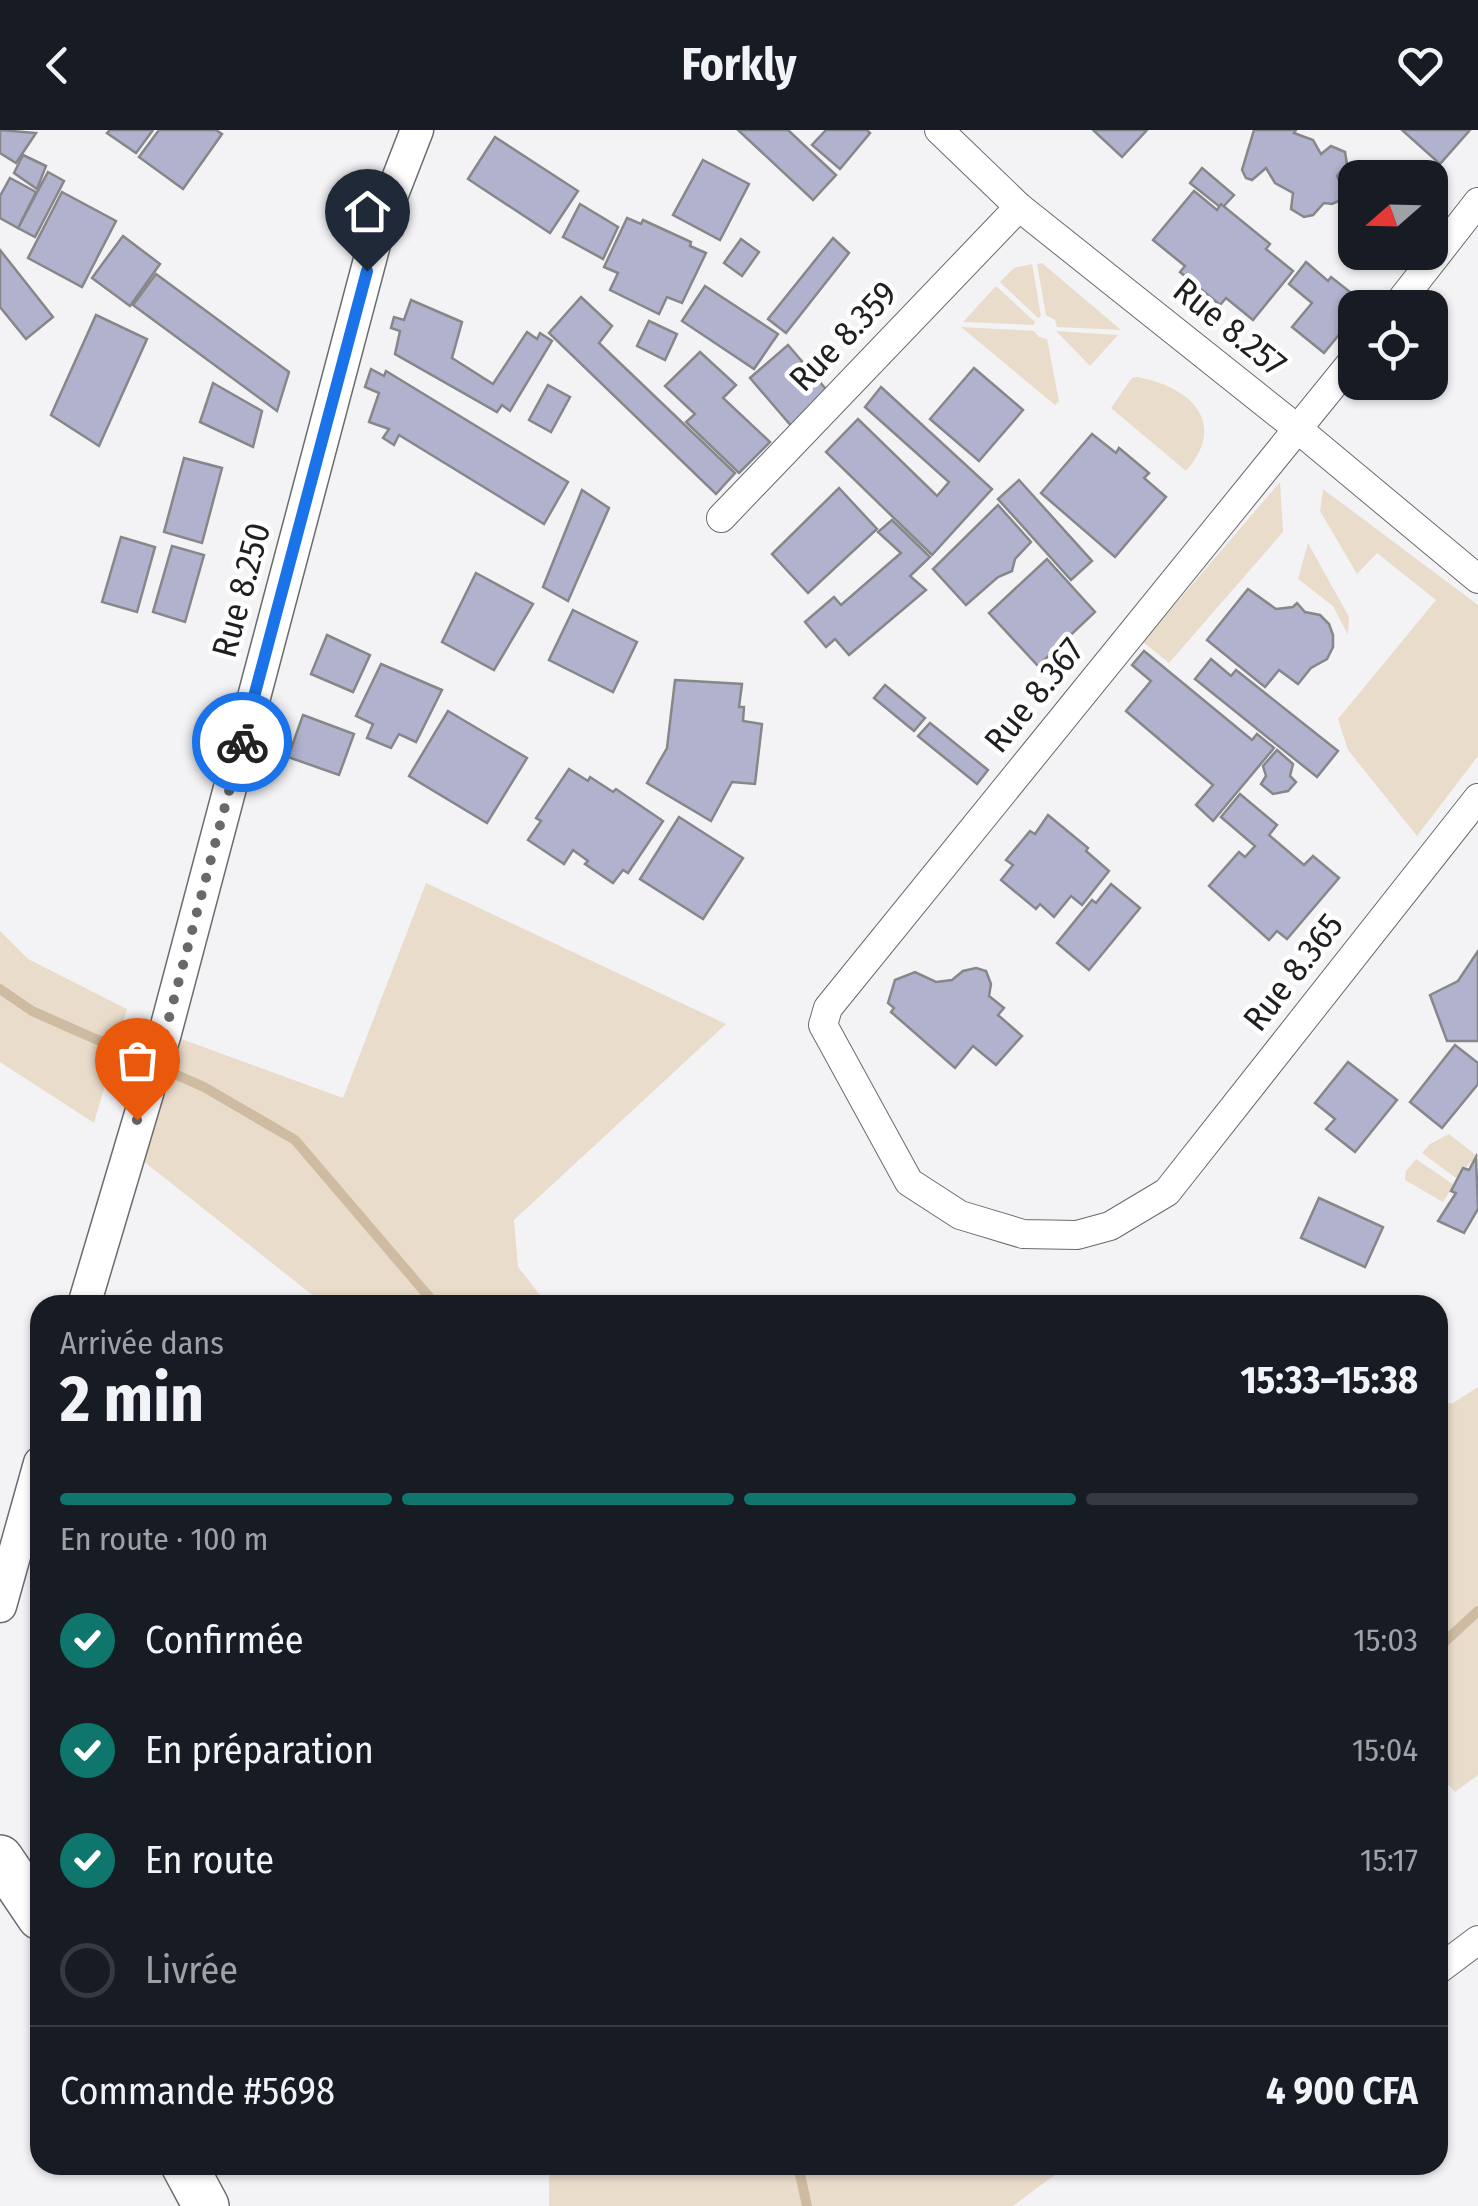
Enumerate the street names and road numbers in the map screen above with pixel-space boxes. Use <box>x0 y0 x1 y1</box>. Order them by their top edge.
street label: Rue 8.257 <box>1165 269 1295 385</box>
street label: Rue 8.359 <box>780 272 906 400</box>
street label: Rue 8.250 <box>203 518 279 662</box>
street label: Rue 8.367 <box>975 629 1093 761</box>
street label: Rue 8.365 <box>1234 905 1352 1039</box>

